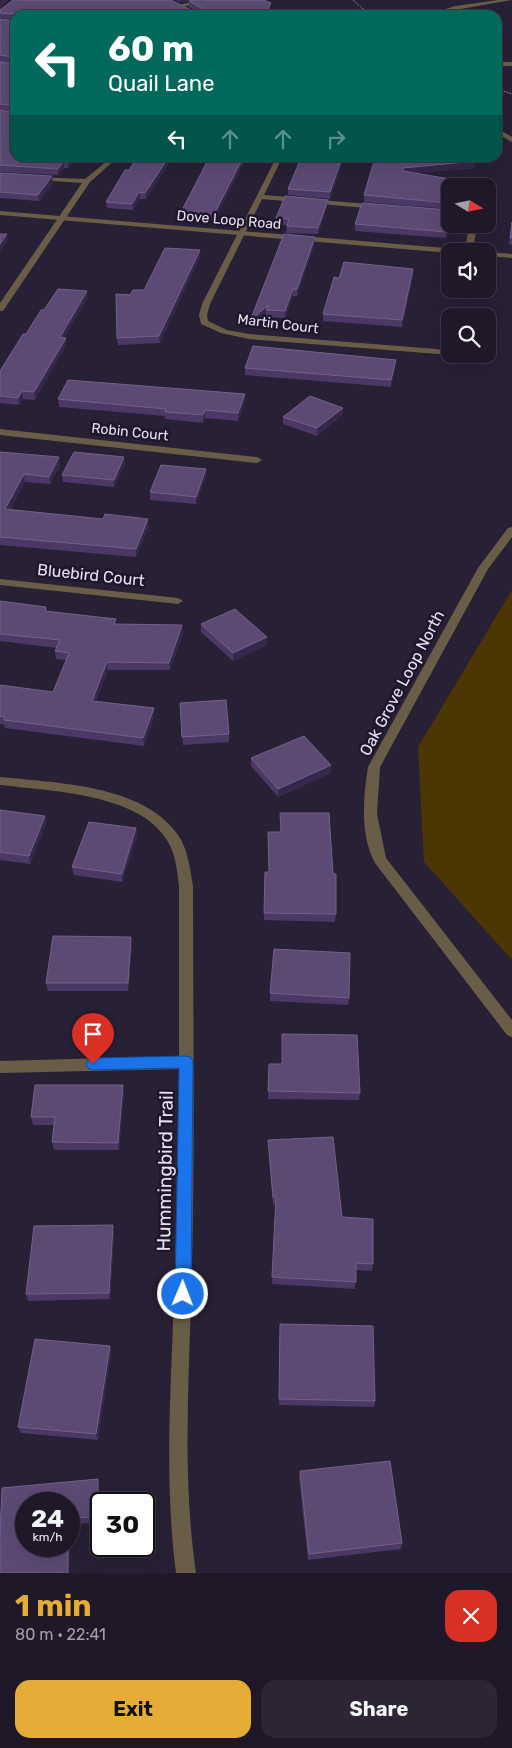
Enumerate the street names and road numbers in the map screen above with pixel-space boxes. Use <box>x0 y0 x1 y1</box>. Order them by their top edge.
street label: Dove Loop Road <box>176 207 282 233</box>
street label: Martin Court <box>237 311 320 337</box>
street label: Robin Court <box>91 420 170 445</box>
street label: Bluebird Court <box>36 560 146 590</box>
street label: Oak Grove Loop North <box>356 607 448 759</box>
street label: Hummingbird Trail <box>152 1090 178 1252</box>

